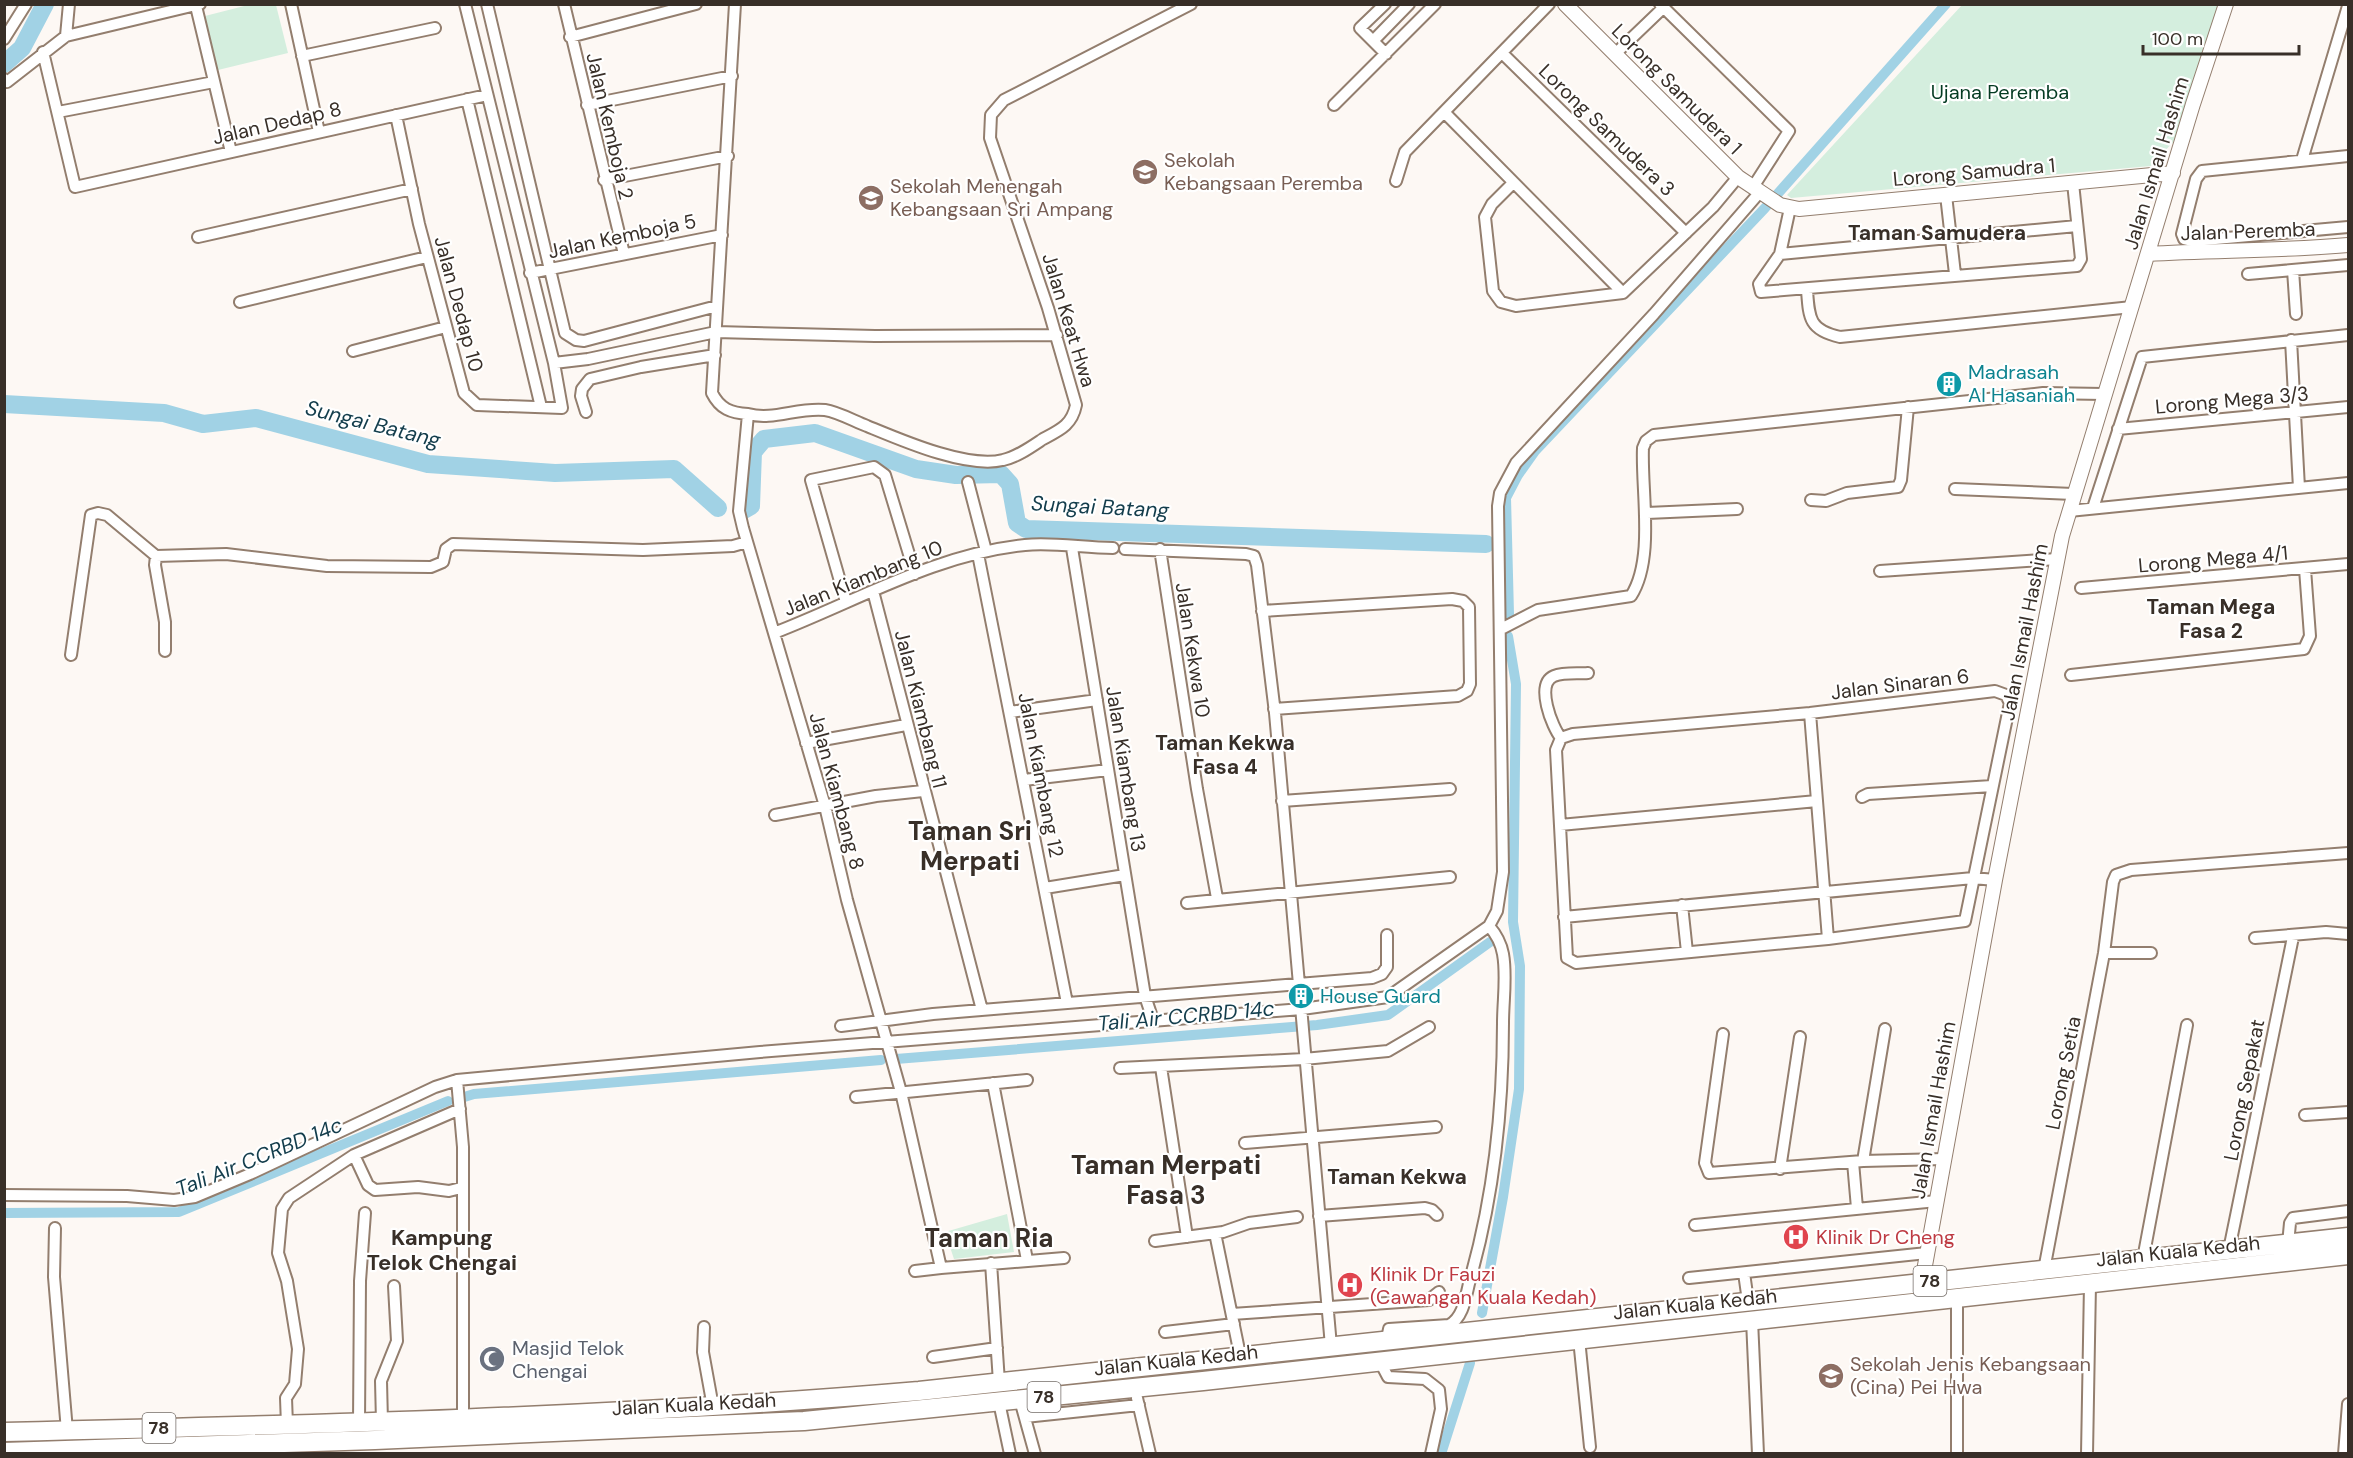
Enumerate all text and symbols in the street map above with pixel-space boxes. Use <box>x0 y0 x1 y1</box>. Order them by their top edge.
street label: Lorong Samudera 1 <box>1606 18 1748 160</box>
scale bar <box>2143 18 2299 56</box>
text: 100 m <box>2152 27 2203 51</box>
street label: Jalan Kemboja 2 <box>580 50 640 202</box>
street label: Lorong Samudera 3 <box>1533 58 1681 202</box>
street label: Jalan Ismail Hashim <box>2117 73 2195 253</box>
park label: Ujana Peremba <box>1931 79 2069 105</box>
street label: Jalan Dedap 8 <box>210 96 344 150</box>
place label: Sekolah Kebangsaan Peremba <box>1164 147 1363 196</box>
street label: Lorong Samudra 1 <box>1892 152 2056 192</box>
school or university icon: Sekolah Kebangsaan Peremba <box>1130 157 1160 187</box>
place label: Sekolah Menengah Kebangsaan Sri Ampang <box>890 173 1113 222</box>
school or university icon: Sekolah Menengah Kebangsaan Sri Ampang <box>856 183 886 213</box>
street label: Jalan Kemboja 5 <box>546 208 698 264</box>
street label: Jalan Peremba <box>2180 216 2316 246</box>
district label: Taman Samudera <box>1848 219 2026 247</box>
street label: Jalan Dedap 10 <box>428 233 490 375</box>
street label: Jalan Keat Hwa <box>1036 250 1102 390</box>
place label: Madrasah Al Hasaniah <box>1968 359 2075 408</box>
building icon: Madrasah Al Hasaniah <box>1934 369 1964 399</box>
street label: Lorong Mega 3/3 <box>2154 380 2310 420</box>
water label: Sungai Batang <box>303 394 444 454</box>
water label: Sungai Batang <box>1030 489 1170 525</box>
street label: Jalan Kiambang 10 <box>780 534 946 622</box>
street label: Lorong Mega 4/1 <box>2137 539 2289 579</box>
street label: Jalan Ismail Hashim <box>1994 541 2054 723</box>
street label: Jalan Kekwa 10 <box>1169 581 1217 719</box>
district label: Taman Mega Fasa 2 <box>2147 593 2275 645</box>
street label: Jalan Kiambang 11 <box>889 627 953 791</box>
street label: Jalan Sinaran 6 <box>1829 663 1971 705</box>
street label: Jalan Kiambang 13 <box>1100 684 1152 854</box>
street label: Jalan Kiambang 12 <box>1012 690 1070 860</box>
street label: Jalan Kiambang 8 <box>804 710 870 872</box>
district label: Taman Kekwa Fasa 4 <box>1155 729 1295 781</box>
district label: Taman Sri Merpati <box>908 814 1032 878</box>
building icon: House Guard <box>1286 981 1316 1011</box>
place label: House Guard <box>1320 983 1441 1009</box>
water label: Tali Air CCRBD 14c <box>1096 994 1276 1038</box>
street label: Lorong Setia <box>2039 1014 2087 1132</box>
street label: Lorong Sepakat <box>2218 1017 2270 1163</box>
street label: Jalan Ismail Hashim <box>1905 1019 1961 1201</box>
water label: Tali Air CCRBD 14c <box>171 1111 347 1203</box>
district label: Taman Merpati Fasa 3 <box>1071 1148 1261 1212</box>
district label: Taman Kekwa <box>1327 1163 1467 1191</box>
district label: Taman Ria <box>924 1221 1054 1255</box>
hospital icon: Klinik Dr Cheng <box>1781 1222 1811 1252</box>
district label: Kampung Telok Chengai <box>367 1223 517 1277</box>
place label: Klinik Dr Cheng <box>1816 1224 1955 1250</box>
street label: Jalan Kuala Kedah <box>2095 1229 2261 1273</box>
place label: Klinik Dr Fauzi (Cawangan Kuala Kedah) <box>1370 1261 1596 1310</box>
road number: 78 <box>1914 1266 1946 1296</box>
hospital icon: Klinik Dr Fauzi (Cawangan Kuala Kedah) <box>1335 1270 1365 1300</box>
street label: Jalan Kuala Kedah <box>1612 1282 1778 1326</box>
place label: Masjid Telok Chengai <box>512 1335 624 1384</box>
street label: Jalan Kuala Kedah <box>1093 1338 1259 1382</box>
mosque icon: Masjid Telok Chengai <box>477 1344 507 1374</box>
place label: Sekolah Jenis Kebangsaan (Cina) Pei Hwa <box>1850 1351 2091 1400</box>
school or university icon: Sekolah Jenis Kebangsaan (Cina) Pei Hwa <box>1816 1361 1846 1391</box>
road number: 78 <box>1028 1382 1060 1412</box>
street label: Jalan Kuala Kedah <box>611 1387 777 1421</box>
road number: 78 <box>142 1413 176 1443</box>

